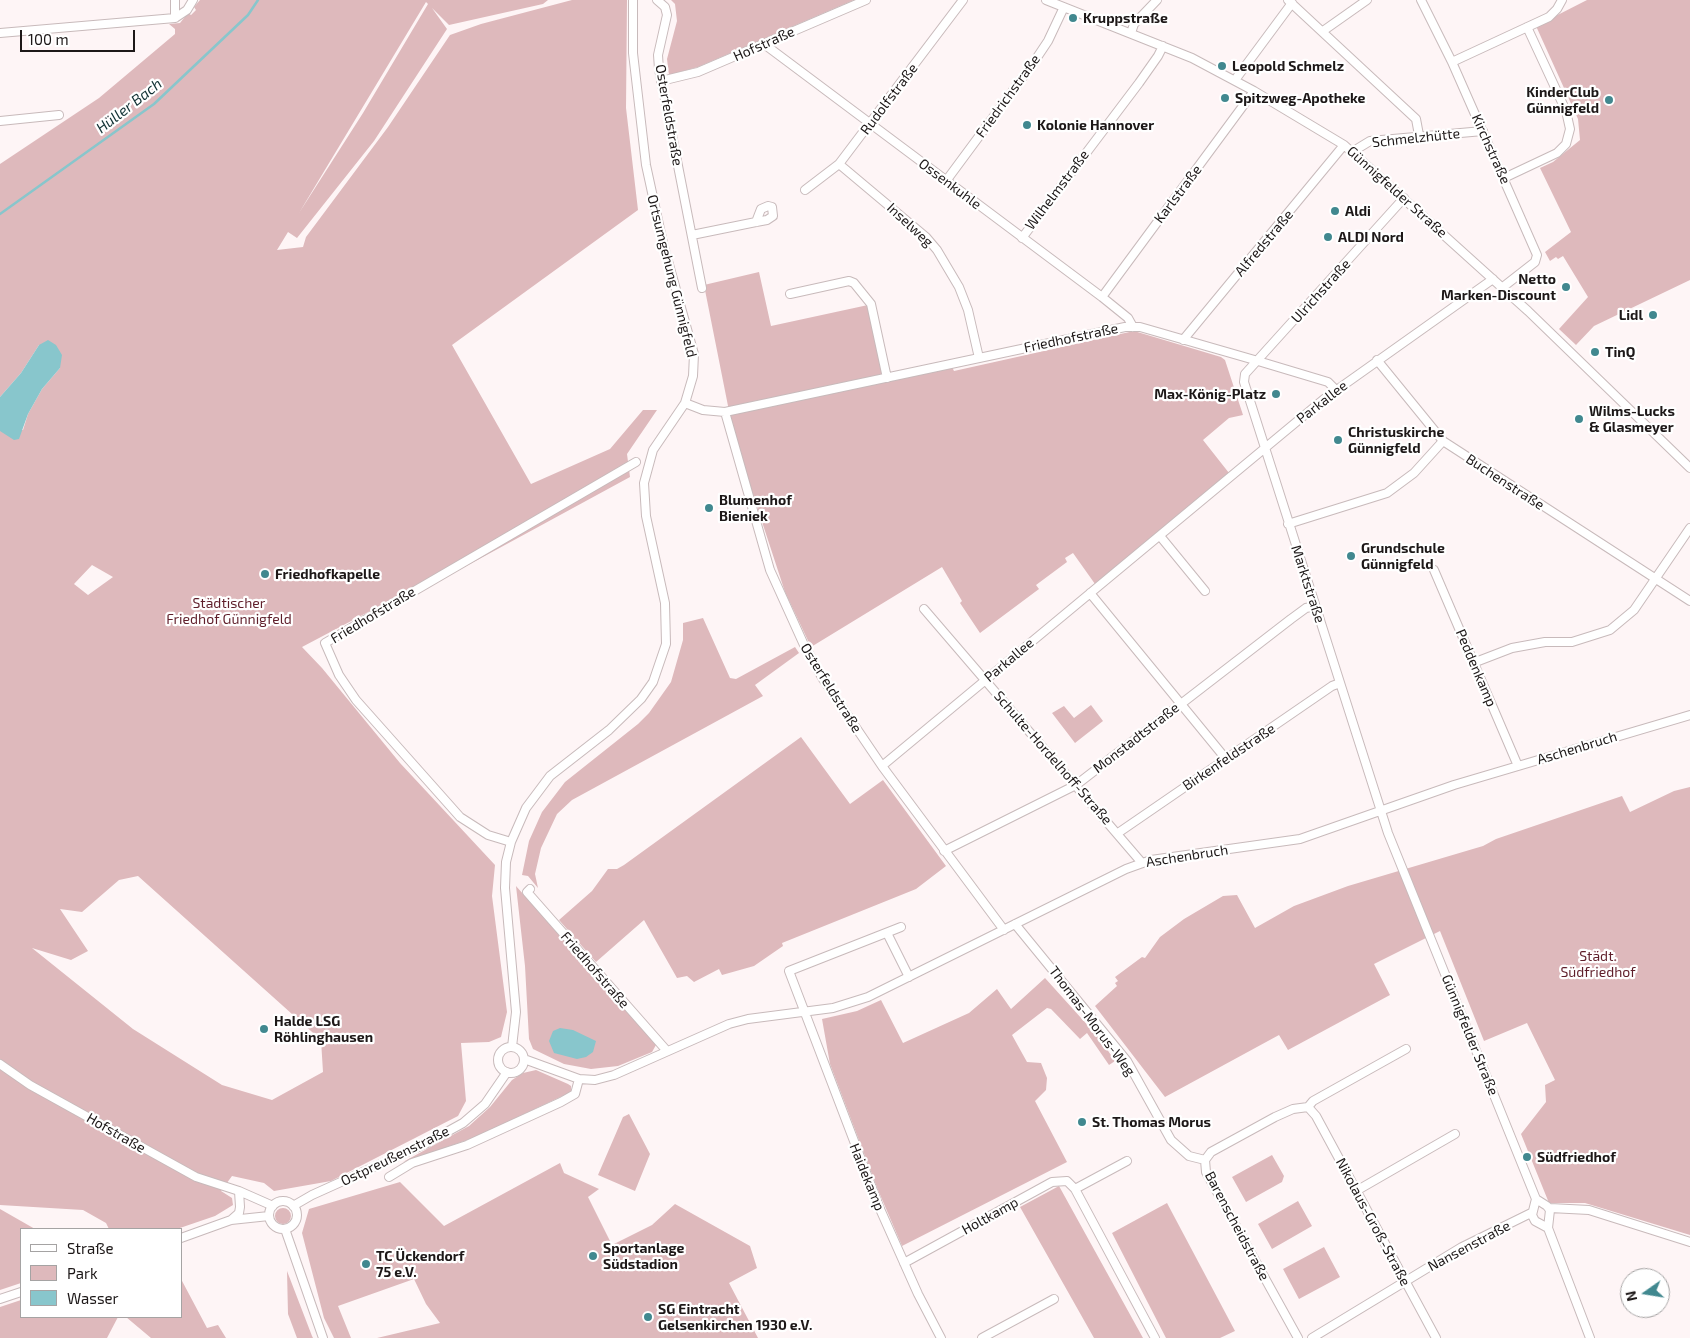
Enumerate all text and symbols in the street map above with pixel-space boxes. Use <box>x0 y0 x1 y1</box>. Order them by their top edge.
place label: Kruppstraße <box>1083 10 1168 26</box>
marker: Kruppstraße <box>1067 12 1079 24</box>
scale bar <box>22 20 138 52</box>
street label: Hofstraße <box>731 23 797 65</box>
text: 100 m <box>28 30 69 48</box>
street label: Friedrichstraße <box>972 51 1044 141</box>
place label: Leopold Schmelz <box>1232 58 1344 74</box>
street label: Rudolfstraße <box>857 60 921 138</box>
marker: Leopold Schmelz <box>1216 60 1228 72</box>
street label: Osterfeldstraße <box>652 63 686 167</box>
water label: Hüller Bach <box>93 75 165 137</box>
place label: KinderClub Günnigfeld <box>1526 84 1599 116</box>
place label: Spitzweg-Apotheke <box>1235 90 1366 106</box>
marker: Spitzweg-Apotheke <box>1219 92 1231 104</box>
marker: KinderClub Günnigfeld <box>1603 94 1615 106</box>
street label: Kirchstraße <box>1468 111 1514 187</box>
place label: Kolonie Hannover <box>1037 117 1154 133</box>
marker: Kolonie Hannover <box>1021 119 1033 131</box>
street label: Schmelzhütte <box>1371 125 1461 151</box>
street label: Günnigfelder Straße <box>1344 143 1450 241</box>
street label: Wilhelmstraße <box>1021 147 1093 233</box>
street label: Ossenkuhle <box>915 155 985 213</box>
street label: Karlstraße <box>1151 162 1205 226</box>
street label: Ortsumgehung Günnigfeld <box>644 193 700 359</box>
street label: Inselweg <box>883 199 937 251</box>
place label: Aldi <box>1345 203 1371 219</box>
marker: Aldi <box>1329 205 1341 217</box>
street label: Alfredstraße <box>1231 206 1297 280</box>
place label: ALDI Nord <box>1338 229 1404 245</box>
marker: ALDI Nord <box>1322 231 1334 243</box>
street label: Ulrichstraße <box>1288 256 1354 326</box>
place label: Netto Marken-Discount <box>1441 271 1556 304</box>
marker: Netto Marken-Discount <box>1560 281 1572 293</box>
place label: Lidl <box>1619 307 1643 323</box>
marker: Lidl <box>1647 309 1659 321</box>
street label: Friedhofstraße <box>1022 320 1120 356</box>
place label: TinQ <box>1605 344 1635 360</box>
marker: TinQ <box>1589 346 1601 358</box>
street label: Parkallee <box>1293 377 1351 427</box>
place label: Max-König-Platz <box>1154 386 1266 402</box>
marker: Max-König-Platz <box>1270 388 1282 400</box>
place label: Wilms-Lucks & Glasmeyer <box>1589 403 1675 436</box>
marker: Wilms-Lucks & Glasmeyer <box>1573 413 1585 425</box>
place label: Christuskirche Günnigfeld <box>1348 424 1444 457</box>
marker: Christuskirche Günnigfeld <box>1332 434 1344 446</box>
street label: Buchenstraße <box>1463 450 1547 514</box>
place label: Blumenhof Bieniek <box>719 492 792 524</box>
marker: Blumenhof Bieniek <box>703 502 715 514</box>
place label: Grundschule Günnigfeld <box>1361 540 1445 572</box>
street label: Marktstraße <box>1288 543 1328 625</box>
marker: Grundschule Günnigfeld <box>1345 550 1357 562</box>
place label: Friedhofkapelle <box>275 566 380 582</box>
marker: Friedhofkapelle <box>259 568 271 580</box>
street label: Friedhofstraße <box>328 583 418 647</box>
park label: Städtischer Friedhof Günnigfeld <box>166 595 292 628</box>
street label: Peddenkamp <box>1452 627 1500 709</box>
street label: Parkallee <box>981 634 1037 686</box>
street label: Osterfeldstraße <box>797 640 865 736</box>
street label: Schulte-Hordelhoff-Straße <box>990 688 1116 828</box>
street label: Monstadtstraße <box>1090 699 1182 777</box>
street label: Birkenfeldstraße <box>1180 720 1278 794</box>
street label: Aschenbruch <box>1535 728 1619 768</box>
street label: Aschenbruch <box>1145 841 1229 871</box>
street label: Friedhofstraße <box>557 928 633 1012</box>
park label: Städt. Südfriedhof <box>1560 948 1636 980</box>
street label: Thomas-Morus-Weg <box>1045 963 1139 1079</box>
street label: Günnigfelder Straße <box>1438 972 1502 1098</box>
place label: Halde LSG Röhlinghausen <box>274 1013 373 1046</box>
marker: Halde LSG Röhlinghausen <box>258 1023 270 1035</box>
street label: Hofstraße <box>84 1109 148 1157</box>
place label: St. Thomas Morus <box>1092 1114 1211 1130</box>
marker: St. Thomas Morus <box>1076 1116 1088 1128</box>
street label: Ostpreußenstraße <box>338 1122 452 1190</box>
street label: Haidekamp <box>846 1141 888 1213</box>
place label: Südfriedhof <box>1537 1149 1616 1165</box>
marker: Südfriedhof <box>1521 1151 1533 1163</box>
street label: Nikolaus-Groß-Straße <box>1332 1155 1414 1289</box>
street label: Barenscheidstraße <box>1201 1169 1273 1283</box>
street label: Holtkamp <box>959 1194 1021 1238</box>
street label: Nansenstraße <box>1425 1217 1513 1275</box>
legend <box>20 1228 182 1318</box>
text: Straße <box>67 1239 113 1257</box>
place label: Sportanlage Südstadion <box>603 1240 685 1272</box>
place label: TC Ückendorf 75 e.V. <box>376 1248 464 1280</box>
marker: Sportanlage Südstadion <box>587 1250 599 1262</box>
marker: TC Ückendorf 75 e.V. <box>360 1258 372 1270</box>
text: Park <box>67 1264 98 1282</box>
north arrow <box>1620 1268 1670 1318</box>
text: Wasser <box>67 1289 119 1307</box>
text: N <box>1621 1289 1640 1303</box>
place label: SG Eintracht Gelsenkirchen 1930 e.V. <box>658 1301 812 1334</box>
marker: SG Eintracht Gelsenkirchen 1930 e.V. <box>642 1311 654 1323</box>

